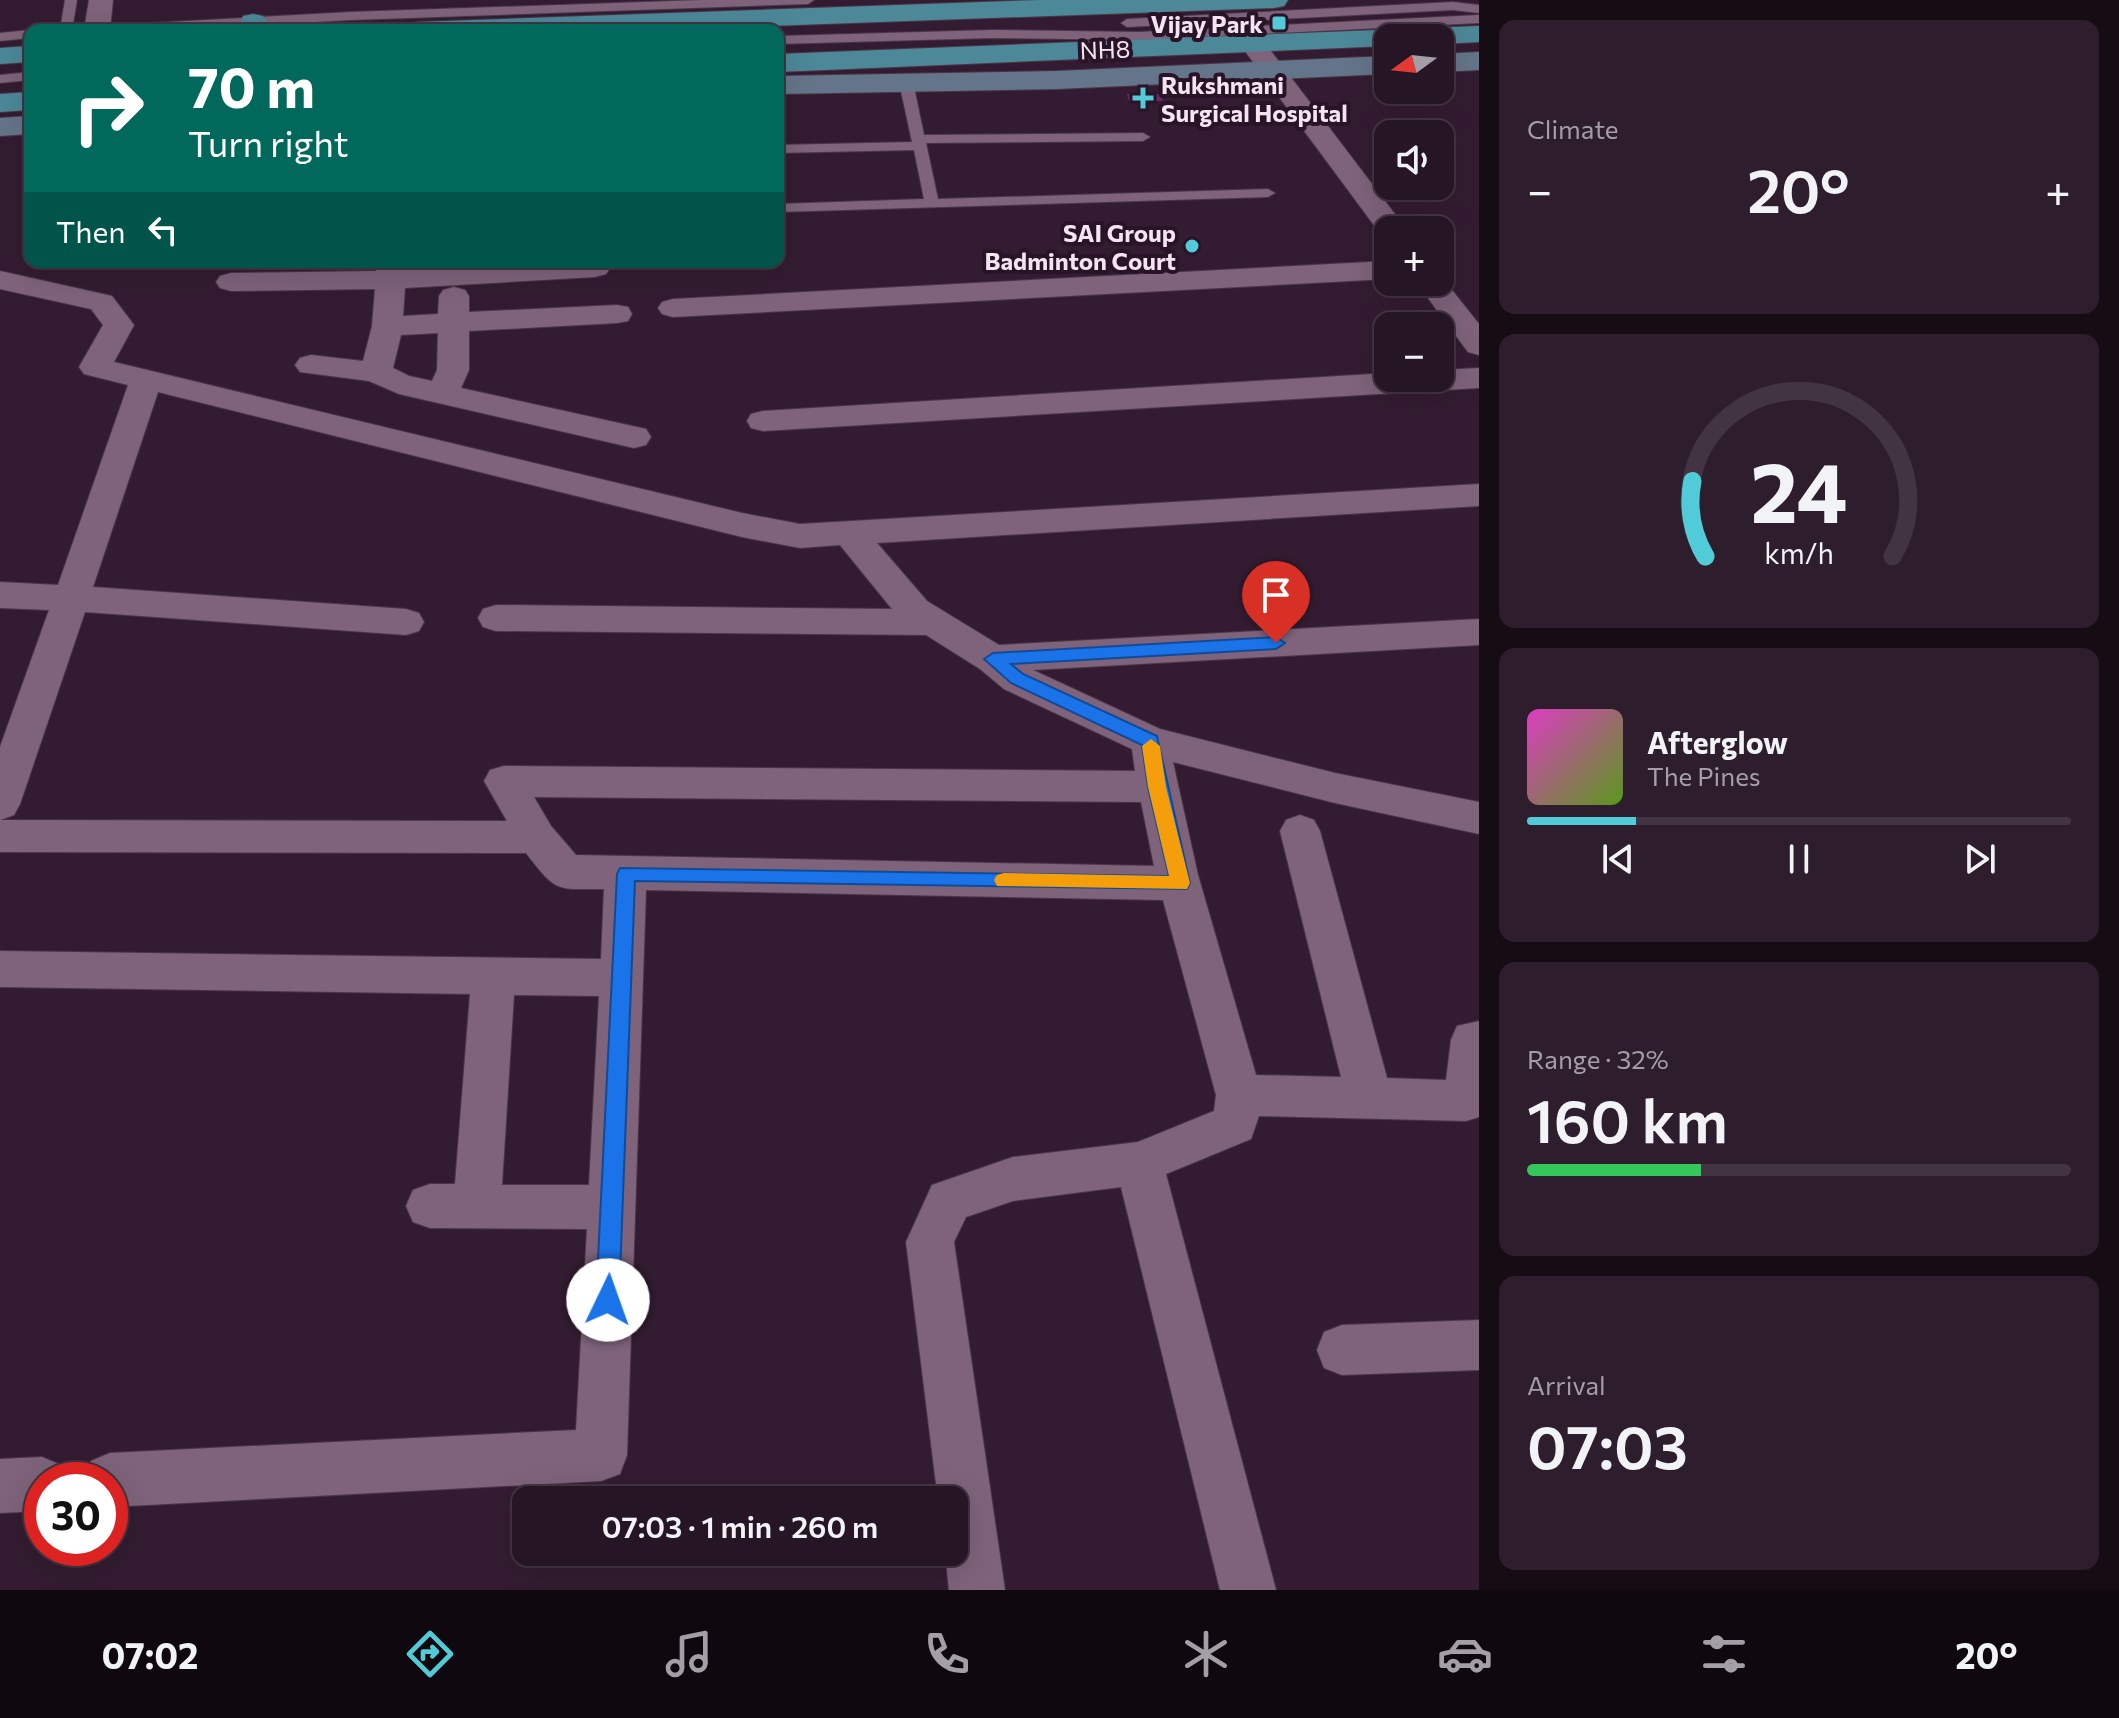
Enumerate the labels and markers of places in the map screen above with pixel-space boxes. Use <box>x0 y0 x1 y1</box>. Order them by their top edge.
place label: Vijay Park <box>1151 9 1263 38</box>
marker: Vijay Park <box>1270 14 1288 32</box>
place label: Rukshmani Surgical Hospital <box>1161 70 1348 127</box>
marker: Rukshmani Surgical Hospital <box>1132 87 1154 109</box>
place label: SAI Group Badminton Court <box>985 218 1176 275</box>
marker: SAI Group Badminton Court <box>1183 237 1201 255</box>
pin <box>1242 561 1310 643</box>

